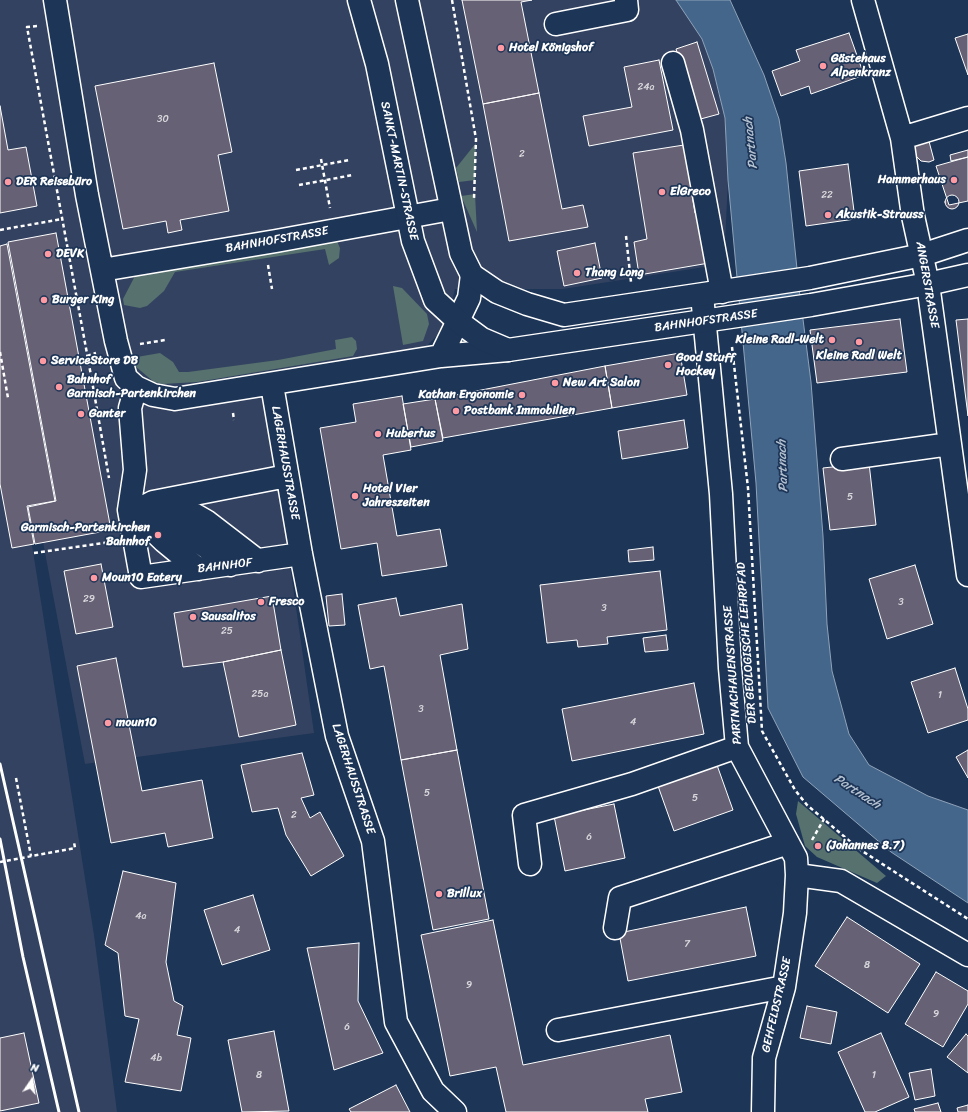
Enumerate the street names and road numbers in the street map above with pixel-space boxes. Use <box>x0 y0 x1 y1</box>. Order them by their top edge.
street label: SANKT-MARTIN-STRASSE <box>377 100 421 242</box>
street label: BAHNHOFSTRASSE <box>225 224 329 256</box>
street label: ANGERSTRASSE <box>912 240 942 330</box>
street label: BAHNHOFSTRASSE <box>654 307 758 335</box>
street label: LAGERHAUSSTRASSE <box>268 405 302 521</box>
street label: BAHNHOF <box>197 555 253 577</box>
street label: DER GEOLOGISCHE LEHRPFAD <box>734 562 760 724</box>
street label: PARTNACHAUENSTRASSE <box>721 605 745 745</box>
street label: LAGERHAUSSTRASSE <box>328 722 378 836</box>
street label: GEHFELDSTRASSE <box>759 956 795 1054</box>

